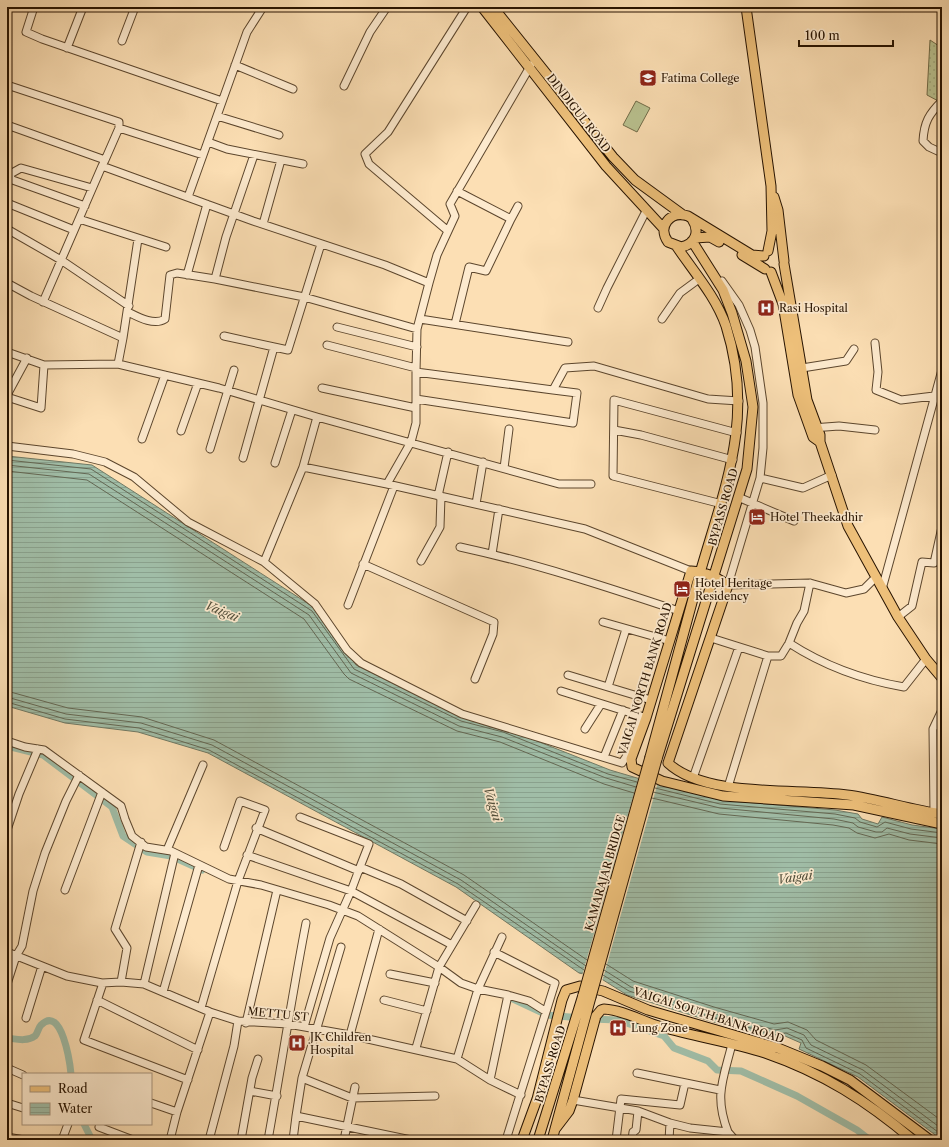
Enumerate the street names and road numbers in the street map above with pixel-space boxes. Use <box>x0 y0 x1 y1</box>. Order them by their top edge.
street label: DINDIGUL ROAD <box>544 71 614 155</box>
street label: BYPASS ROAD <box>705 467 741 547</box>
street label: VAIGAI NORTH BANK ROAD <box>615 601 675 758</box>
street label: KAMARAJAR BRIDGE <box>582 813 628 933</box>
street label: VAIGAI SOUTH BANK ROAD <box>631 984 786 1046</box>
street label: METTU ST <box>247 1004 310 1024</box>
street label: BYPASS ROAD <box>532 1024 568 1104</box>

